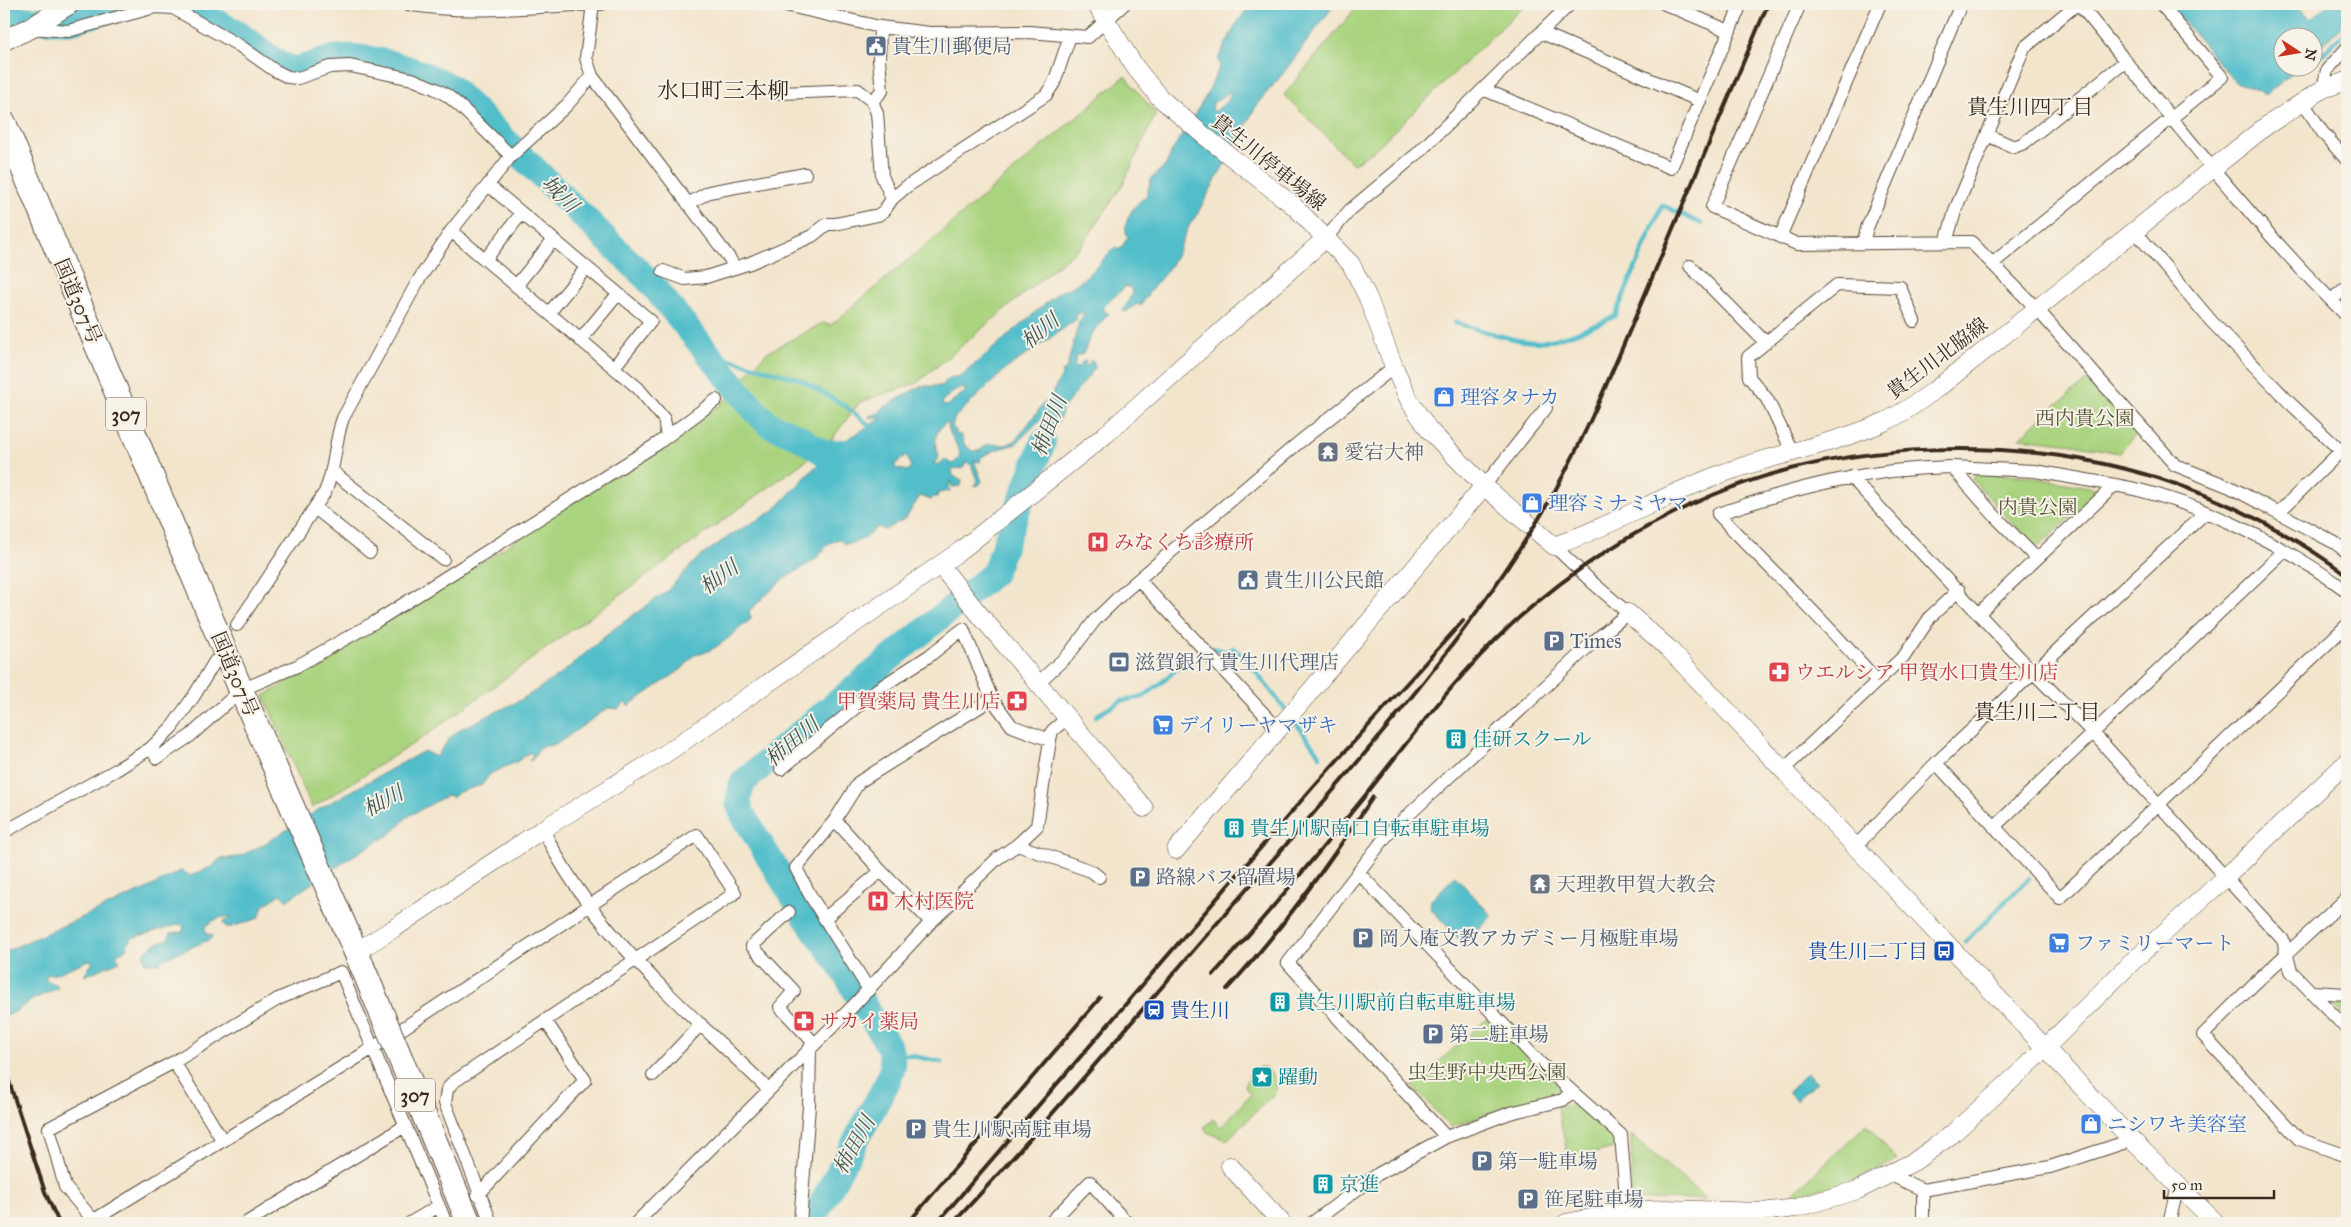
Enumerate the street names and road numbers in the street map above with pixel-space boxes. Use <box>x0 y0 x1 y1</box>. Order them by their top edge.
street label: 貴生川停車場線 <box>1207 109 1331 215</box>
street label: 国道307号 <box>49 255 107 347</box>
street label: 貴生川北脇線 <box>1882 312 1992 404</box>
road number: 307 <box>106 398 146 430</box>
street label: 国道307号 <box>206 628 264 720</box>
road number: 307 <box>395 1078 435 1112</box>

